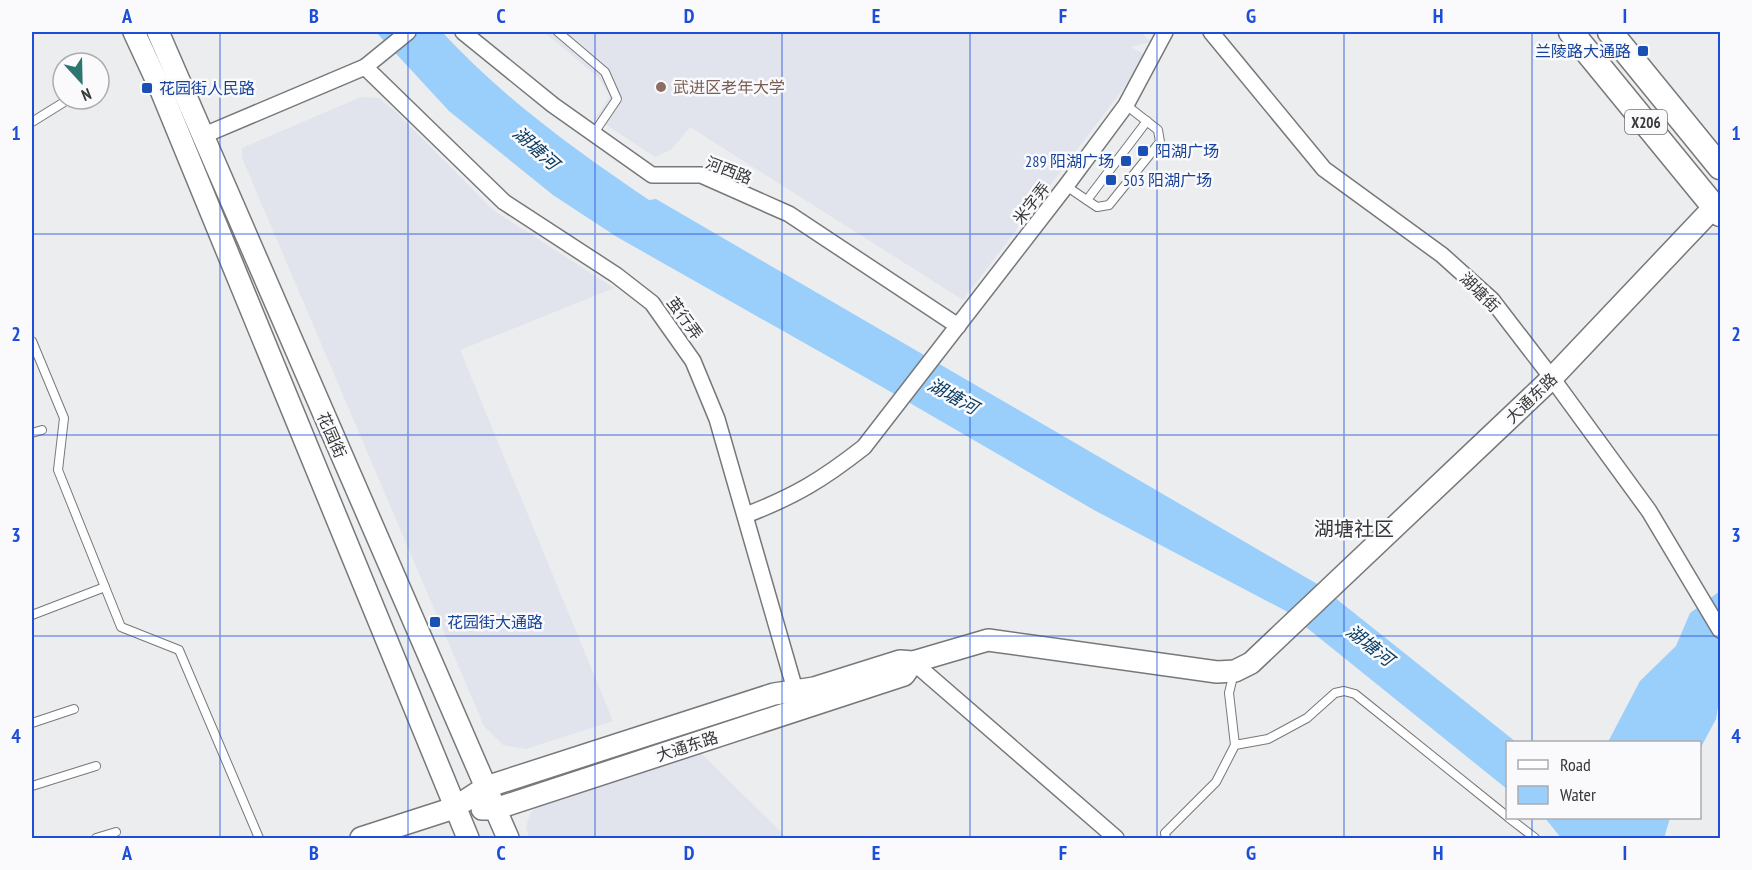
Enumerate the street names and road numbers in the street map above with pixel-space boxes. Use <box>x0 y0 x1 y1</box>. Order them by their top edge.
road number: X206 <box>1625 110 1667 134</box>
street label: 河西路 <box>703 152 755 188</box>
street label: 米字弄 <box>1008 178 1054 228</box>
street label: 湖塘街 <box>1456 268 1504 316</box>
street label: 茧行弄 <box>663 293 707 343</box>
street label: 大通东路 <box>1501 369 1561 427</box>
street label: 花园街 <box>313 409 351 461</box>
street label: 大通东路 <box>653 727 721 765</box>

